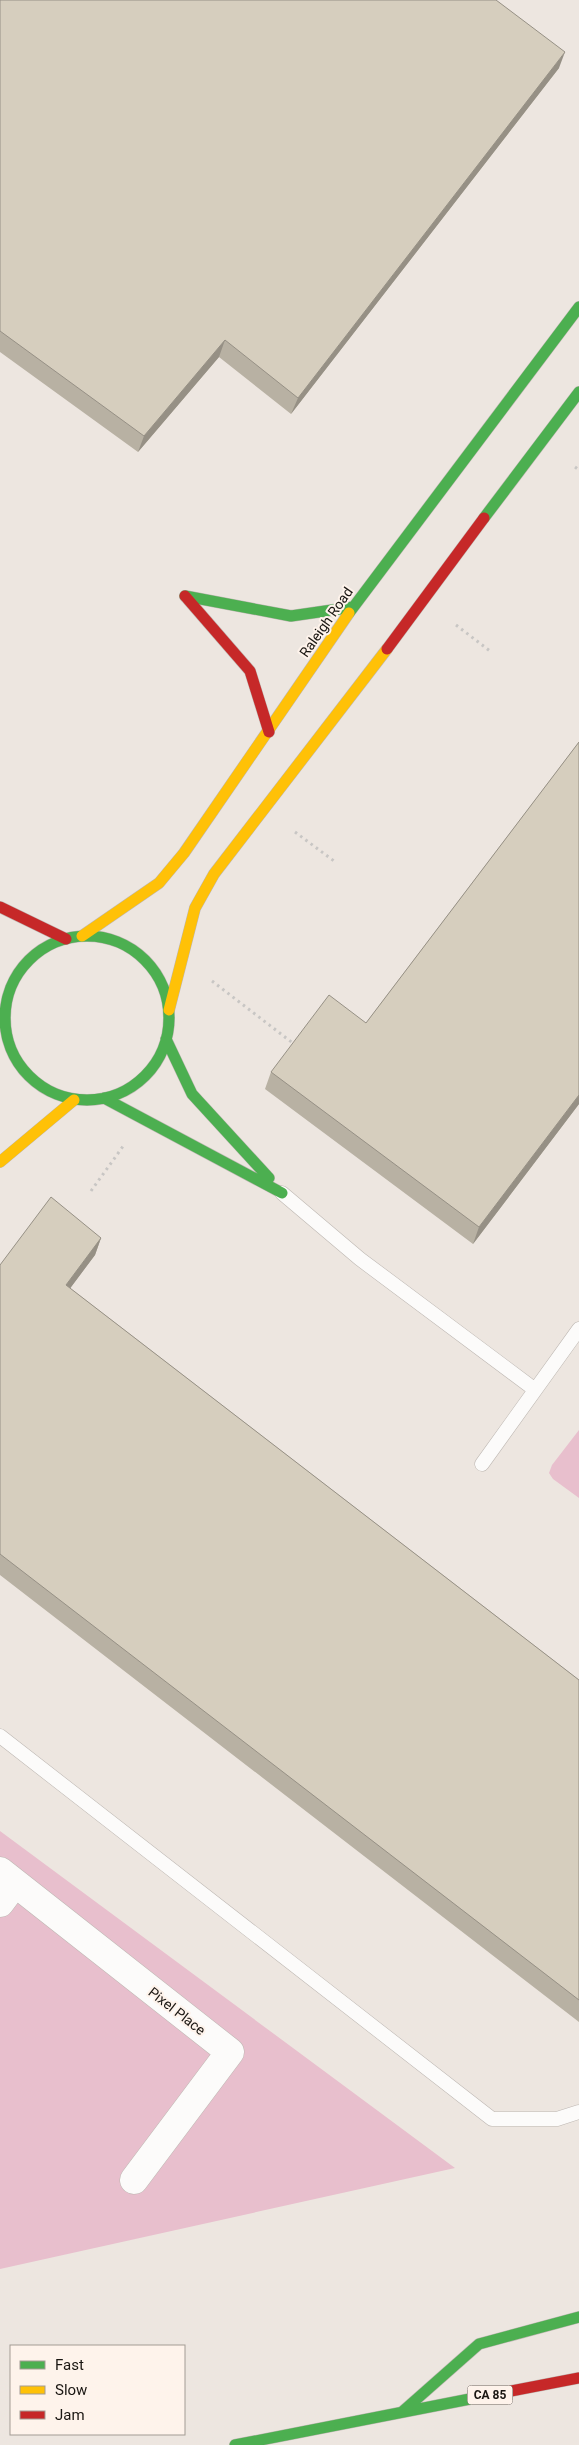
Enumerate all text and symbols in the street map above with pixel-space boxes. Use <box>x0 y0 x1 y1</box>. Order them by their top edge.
street label: Raleigh Road <box>296 584 356 660</box>
street label: Pixel Place <box>145 1984 209 2038</box>
legend <box>10 2345 185 2435</box>
text: Fast <box>55 2356 84 2374</box>
text: Slow <box>55 2381 87 2399</box>
road number: CA 85 <box>468 2386 512 2404</box>
text: Jam <box>55 2406 85 2424</box>

